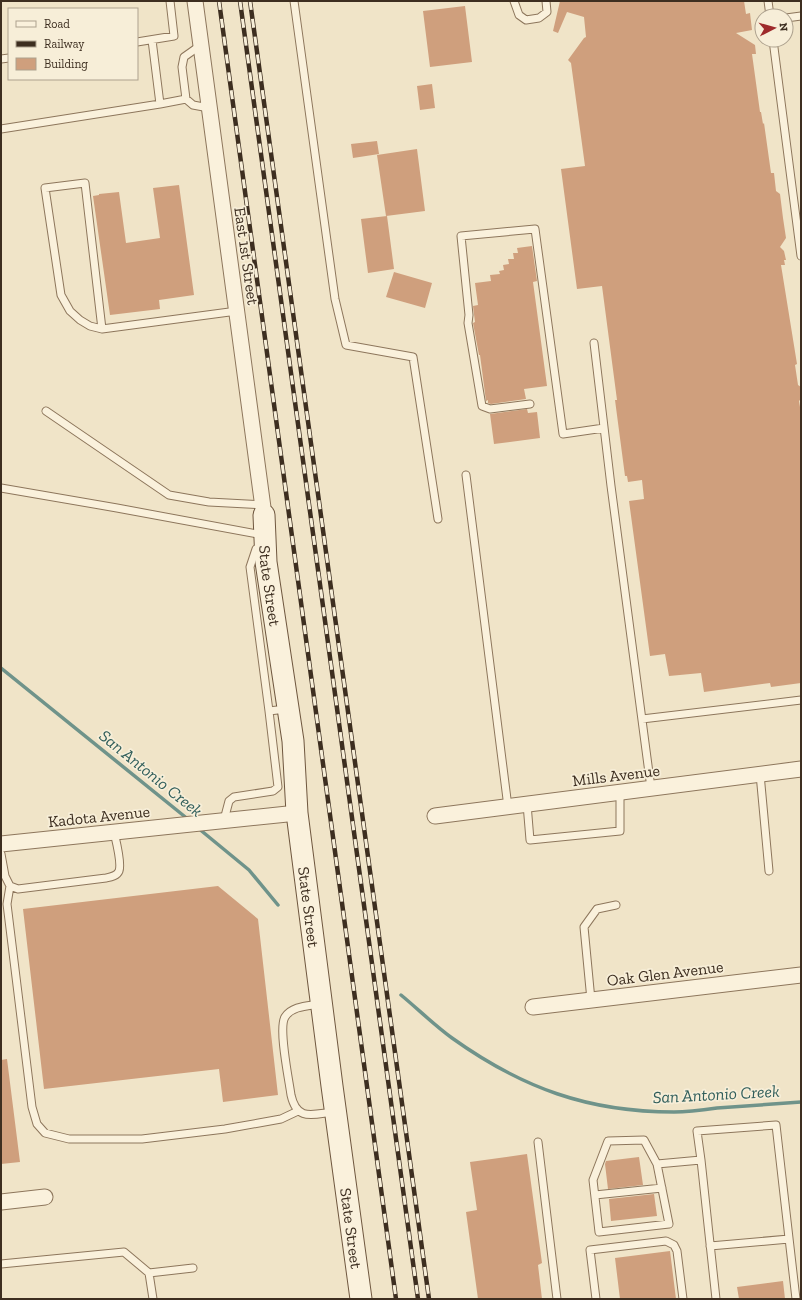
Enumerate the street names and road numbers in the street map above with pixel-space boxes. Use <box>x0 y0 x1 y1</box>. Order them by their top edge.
street label: East 1st Street <box>230 206 263 306</box>
street label: State Street <box>255 545 285 628</box>
street label: Mills Avenue <box>571 761 661 790</box>
street label: Kadota Avenue <box>47 802 151 831</box>
street label: State Street <box>294 865 323 949</box>
street label: Oak Glen Avenue <box>606 957 724 990</box>
street label: State Street <box>336 1187 366 1270</box>

